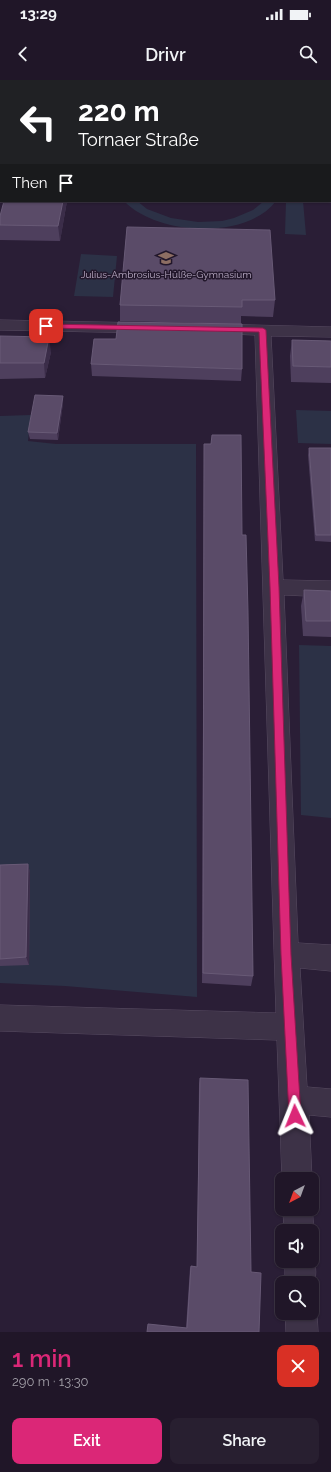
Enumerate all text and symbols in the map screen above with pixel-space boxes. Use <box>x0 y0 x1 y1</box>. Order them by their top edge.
text: 13:29 <box>20 5 57 23</box>
icon: back <box>12 43 34 65</box>
icon: search <box>297 43 319 65</box>
text: Drivr <box>145 44 186 65</box>
text: 220 m <box>78 95 160 128</box>
icon: left <box>12 96 64 148</box>
text: Tornaer Straße <box>78 129 199 150</box>
icon: arrive <box>55 172 77 194</box>
text: Then <box>12 174 47 192</box>
school or university icon: Julius-Ambrosius-Hülße-Gymnasium <box>157 249 175 267</box>
place label: Julius-Ambrosius-Hülße-Gymnasium <box>81 269 251 280</box>
pin <box>29 309 63 343</box>
icon: arrive <box>35 315 57 337</box>
position arrow <box>274 1095 316 1137</box>
north arrow <box>275 1172 319 1216</box>
map controls <box>275 1172 319 1320</box>
button: sound <box>275 1224 319 1268</box>
button: search <box>275 1276 319 1320</box>
text: 1 min <box>12 1344 72 1373</box>
button: close <box>277 1345 319 1387</box>
text: 290 m · 13:30 <box>12 1374 89 1389</box>
button: Exit <box>12 1418 162 1464</box>
button: Share <box>170 1418 319 1464</box>

